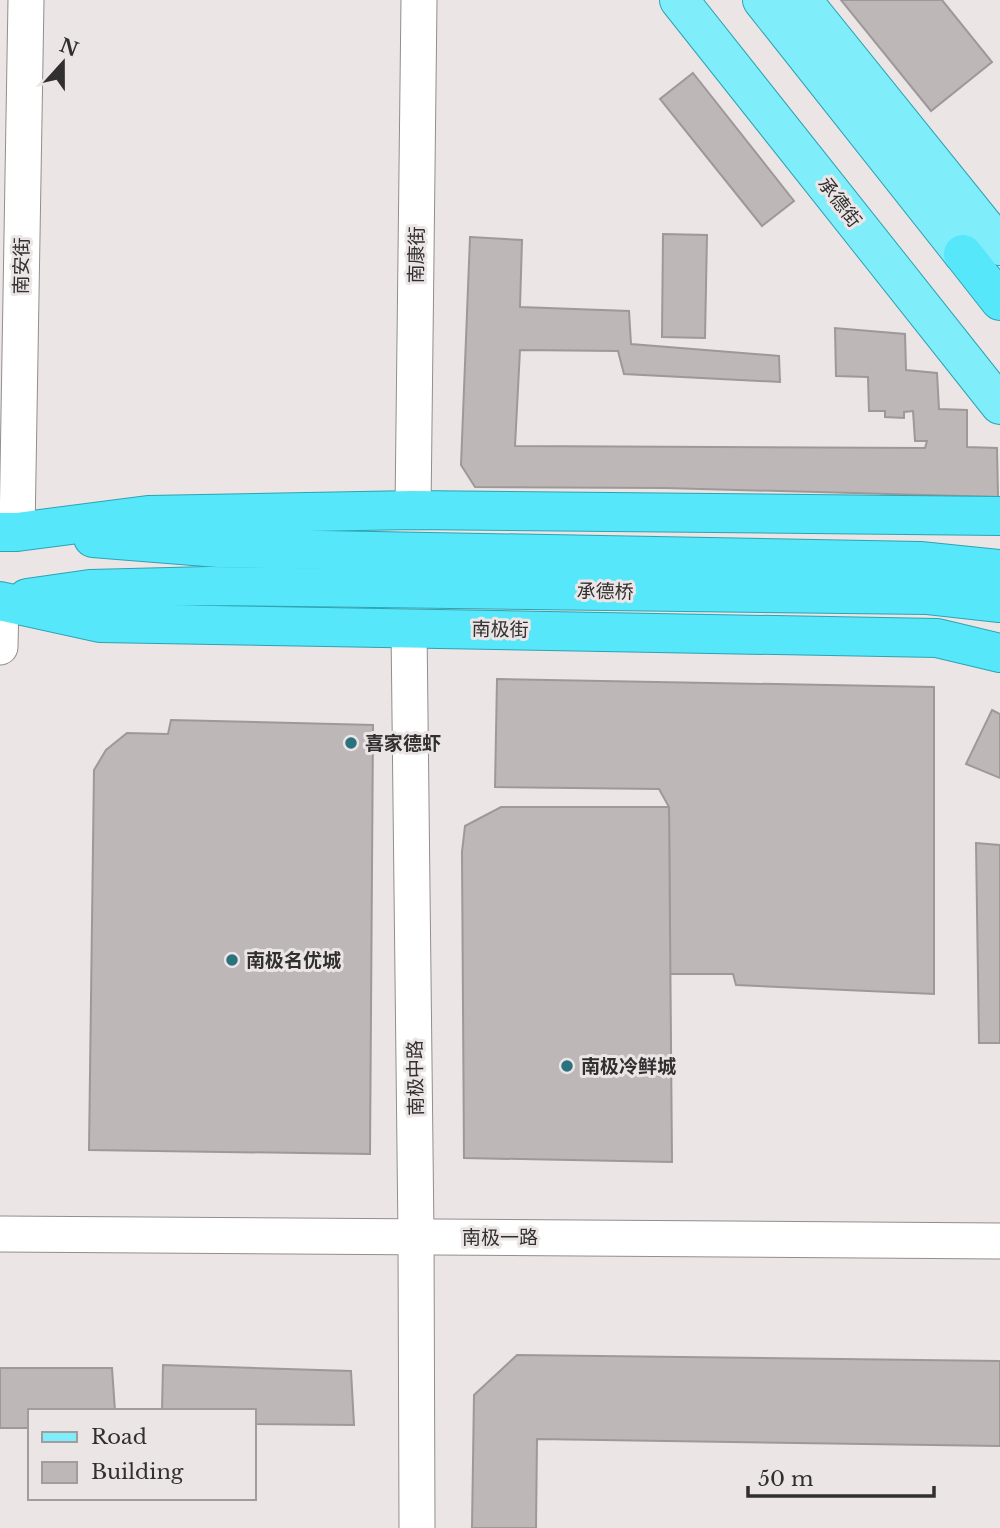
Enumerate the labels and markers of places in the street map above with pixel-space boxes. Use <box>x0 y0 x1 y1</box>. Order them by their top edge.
place label: 喜家德虾 <box>365 732 441 755</box>
marker: 喜家德虾 <box>343 735 359 751</box>
place label: 南极名优城 <box>246 949 341 972</box>
marker: 南极名优城 <box>224 952 240 968</box>
place label: 南极冷鲜城 <box>581 1055 676 1078</box>
marker: 南极冷鲜城 <box>559 1058 575 1074</box>

